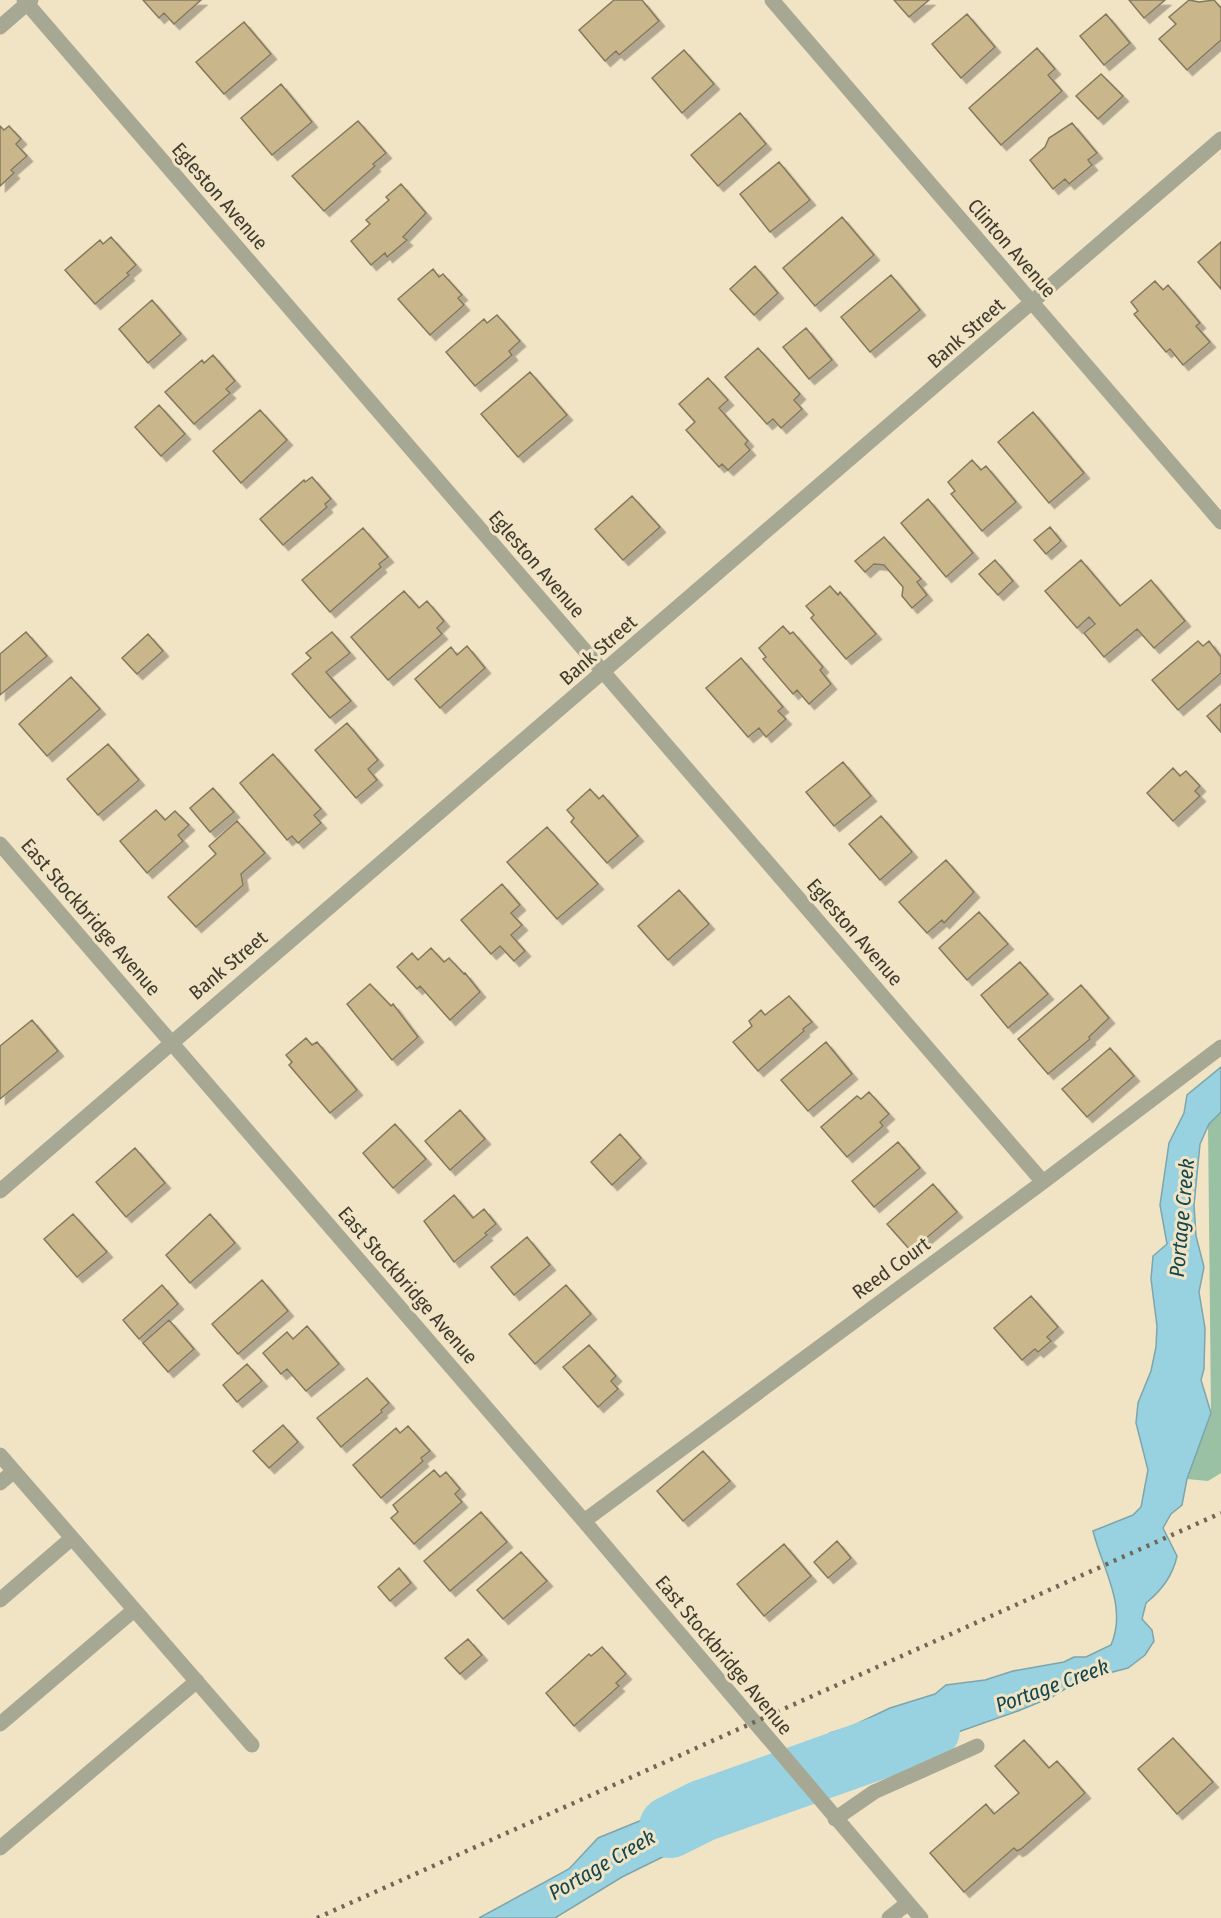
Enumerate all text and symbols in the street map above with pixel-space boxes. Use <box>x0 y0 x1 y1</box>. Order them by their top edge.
street label: Egleston Avenue <box>167 138 273 254</box>
street label: Clinton Avenue <box>963 194 1061 302</box>
street label: Bank Street <box>922 293 1010 373</box>
street label: Egleston Avenue <box>484 506 590 622</box>
street label: Bank Street <box>554 610 642 690</box>
street label: East Stockbridge Avenue <box>16 834 166 1000</box>
street label: Egleston Avenue <box>802 874 908 990</box>
street label: Bank Street <box>184 925 272 1005</box>
water label: Portage Creek <box>1164 1158 1200 1278</box>
street label: East Stockbridge Avenue <box>333 1202 483 1368</box>
street label: Reed Court <box>848 1232 935 1304</box>
street label: East Stockbridge Avenue <box>650 1571 798 1739</box>
water label: Portage Creek <box>992 1653 1112 1719</box>
water label: Portage Creek <box>544 1824 660 1906</box>

